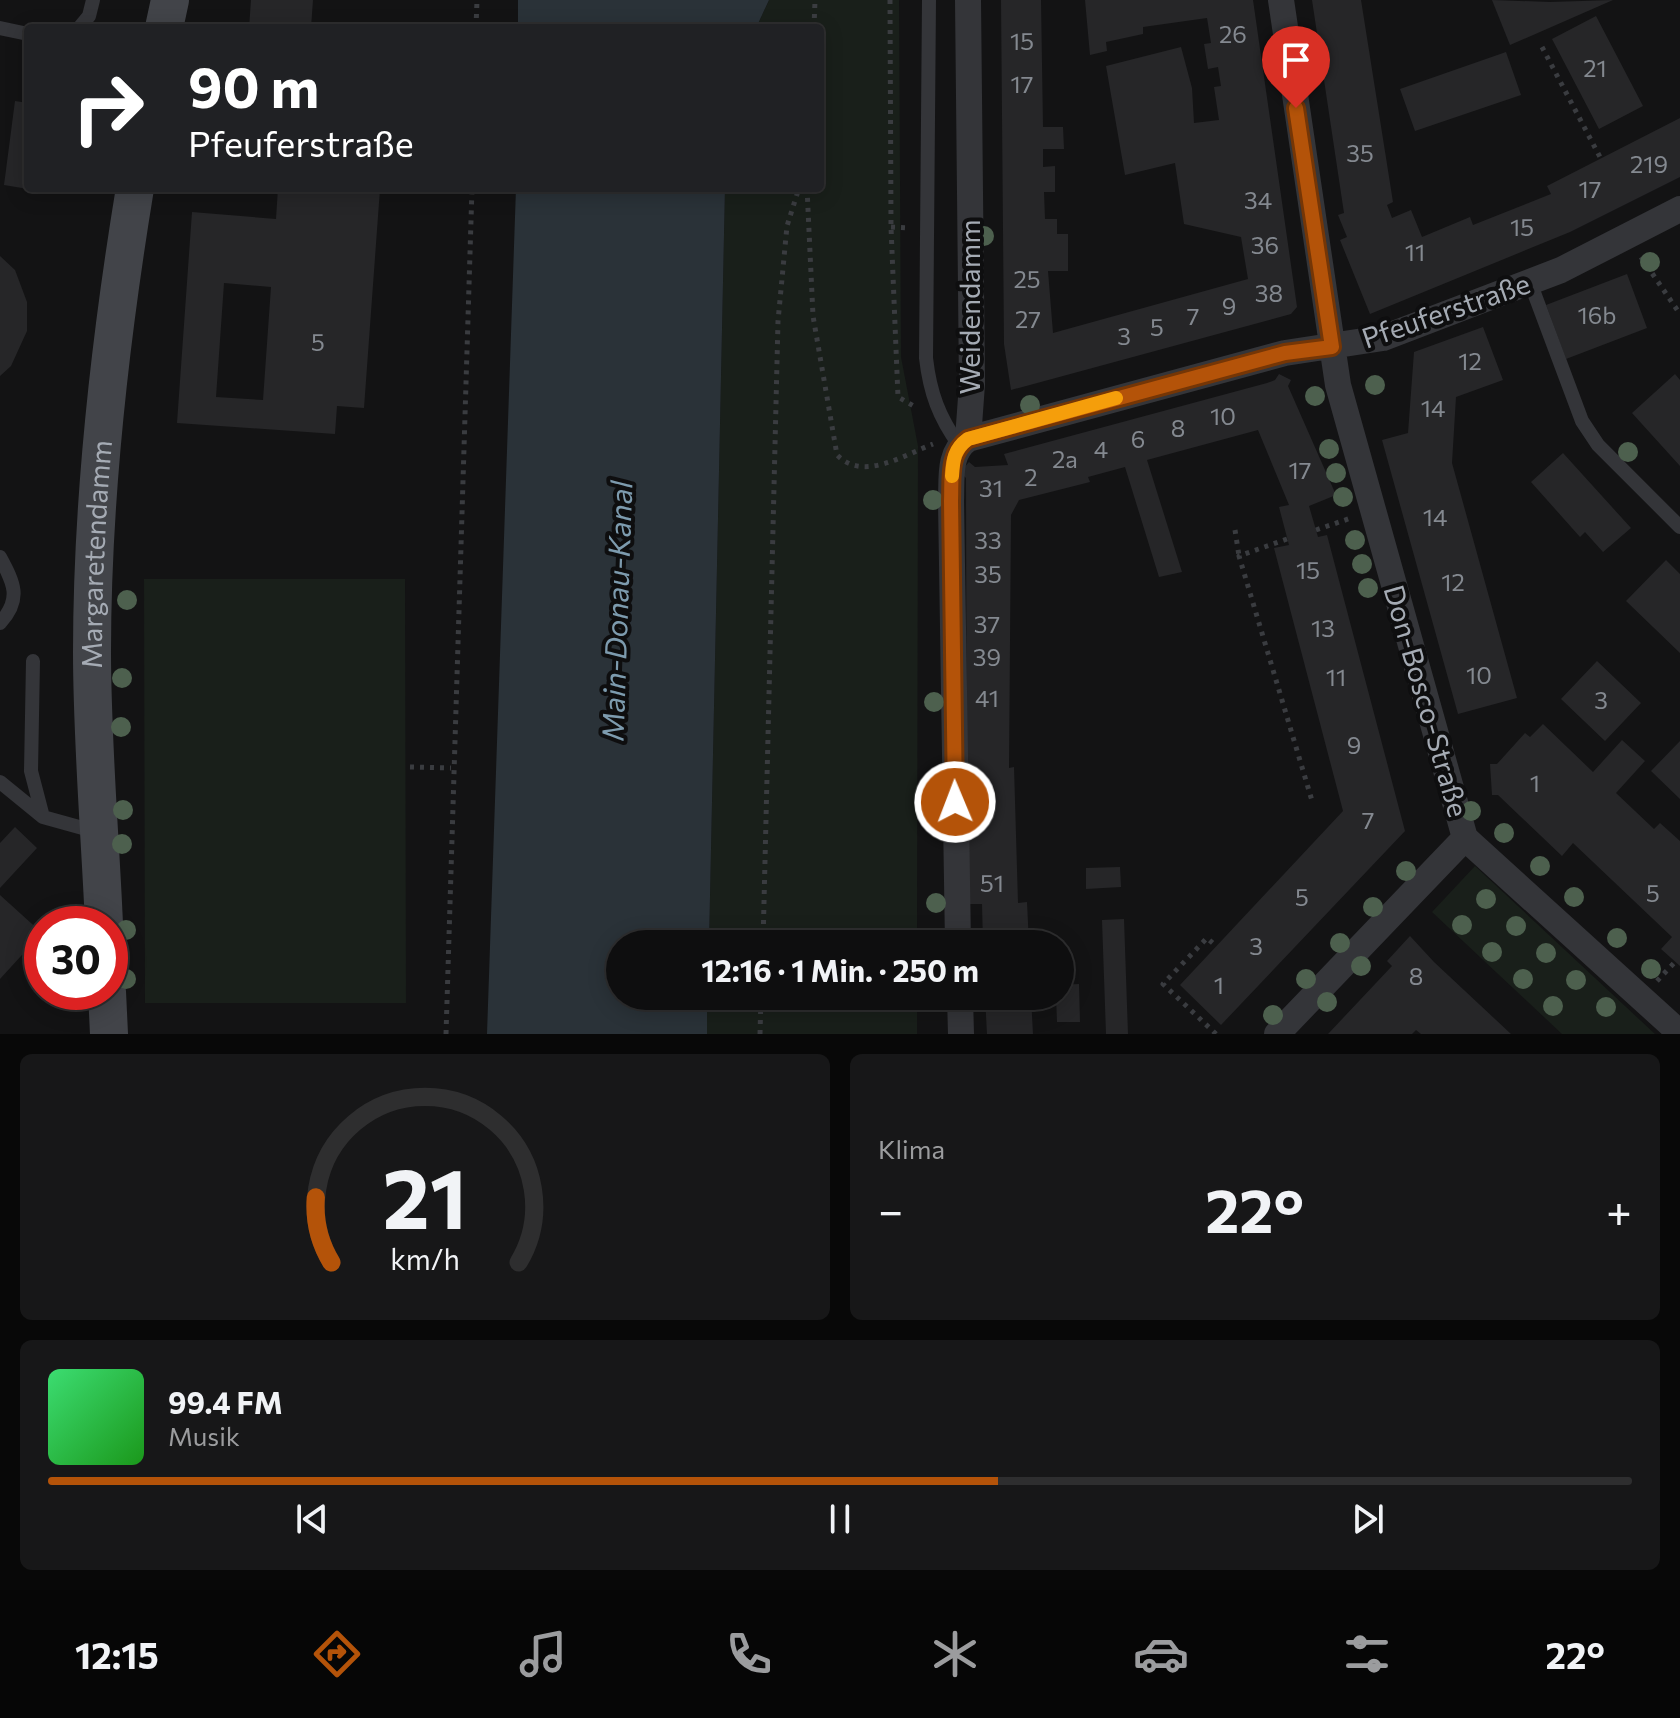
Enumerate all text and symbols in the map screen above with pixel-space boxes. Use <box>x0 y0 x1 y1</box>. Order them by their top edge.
house number: 26 <box>1219 19 1247 48</box>
house number: 15 <box>1010 26 1034 55</box>
pin <box>1262 26 1330 108</box>
icon: arrive <box>1274 38 1318 82</box>
text: 90 m <box>188 51 319 120</box>
house number: 21 <box>1583 53 1607 82</box>
icon: right <box>56 56 160 160</box>
house number: 17 <box>1011 69 1033 98</box>
text: Pfeuferstraße <box>188 120 414 164</box>
house number: 35 <box>1346 138 1374 167</box>
house number: 219 <box>1630 149 1668 178</box>
house number: 17 <box>1579 174 1601 203</box>
house number: 34 <box>1244 185 1272 214</box>
house number: 15 <box>1510 212 1534 241</box>
street label: Weidendamm <box>952 219 986 395</box>
house number: 36 <box>1251 230 1279 259</box>
house number: 11 <box>1405 237 1425 266</box>
house number: 25 <box>1013 264 1041 293</box>
street label: Pfeuferstraße <box>1357 265 1534 355</box>
house number: 38 <box>1255 278 1283 307</box>
house number: 9 <box>1222 291 1236 320</box>
house number: 16b <box>1577 300 1617 329</box>
house number: 7 <box>1187 301 1199 330</box>
house number: 27 <box>1015 304 1041 333</box>
house number: 5 <box>1150 312 1164 341</box>
house number: 3 <box>1117 321 1131 350</box>
house number: 5 <box>311 327 325 356</box>
house number: 12 <box>1458 346 1482 375</box>
house number: 14 <box>1421 393 1445 422</box>
house number: 10 <box>1210 401 1236 430</box>
house number: 8 <box>1171 413 1185 442</box>
house number: 6 <box>1131 424 1145 453</box>
house number: 4 <box>1094 434 1108 463</box>
street label: Margaretendamm <box>74 438 118 669</box>
house number: 2a <box>1052 444 1078 473</box>
house number: 17 <box>1289 455 1311 484</box>
house number: 2 <box>1024 462 1038 491</box>
house number: 31 <box>979 473 1003 502</box>
water label: Main-Donau-Kanal <box>592 479 639 742</box>
house number: 14 <box>1423 502 1447 531</box>
house number: 33 <box>974 525 1002 554</box>
house number: 15 <box>1296 555 1320 584</box>
house number: 35 <box>974 559 1002 588</box>
house number: 12 <box>1441 567 1465 596</box>
street label: Don-Bosco-Straße <box>1378 581 1476 821</box>
house number: 37 <box>974 609 1000 638</box>
house number: 13 <box>1311 613 1335 642</box>
house number: 39 <box>973 642 1001 671</box>
house number: 10 <box>1466 660 1492 689</box>
house number: 11 <box>1326 662 1346 691</box>
house number: 41 <box>975 683 999 712</box>
house number: 3 <box>1594 685 1608 714</box>
house number: 9 <box>1347 730 1361 759</box>
position arrow <box>913 760 997 844</box>
house number: 1 <box>1530 768 1540 797</box>
house number: 7 <box>1362 805 1374 834</box>
house number: 51 <box>980 868 1004 897</box>
house number: 5 <box>1646 878 1660 907</box>
house number: 5 <box>1295 882 1309 911</box>
speed limit sign: 30 <box>24 906 128 1010</box>
house number: 3 <box>1249 931 1263 960</box>
text: 12:16 · 1 Min. · 250 m <box>701 951 979 988</box>
house number: 8 <box>1409 961 1423 990</box>
house number: 1 <box>1214 970 1224 999</box>
text: Klima <box>878 1133 945 1164</box>
text: 21 <box>383 1144 467 1246</box>
text: 22° <box>1205 1172 1304 1245</box>
text: − <box>878 1182 903 1236</box>
text: + <box>1606 1182 1632 1236</box>
text: km/h <box>390 1241 460 1276</box>
text: 99.4 FM <box>168 1383 283 1420</box>
text: Musik <box>168 1420 240 1451</box>
icon: previous <box>290 1497 334 1541</box>
icon: pause <box>818 1497 862 1541</box>
icon: next <box>1346 1497 1390 1541</box>
icon: directions <box>309 1626 365 1682</box>
icon: music <box>515 1626 571 1682</box>
icon: phone <box>721 1626 777 1682</box>
icon: climate <box>927 1626 983 1682</box>
icon: car <box>1133 1626 1189 1682</box>
icon: filters <box>1339 1626 1395 1682</box>
text: 12:15 <box>75 1632 159 1676</box>
text: 22° <box>1546 1632 1605 1676</box>

